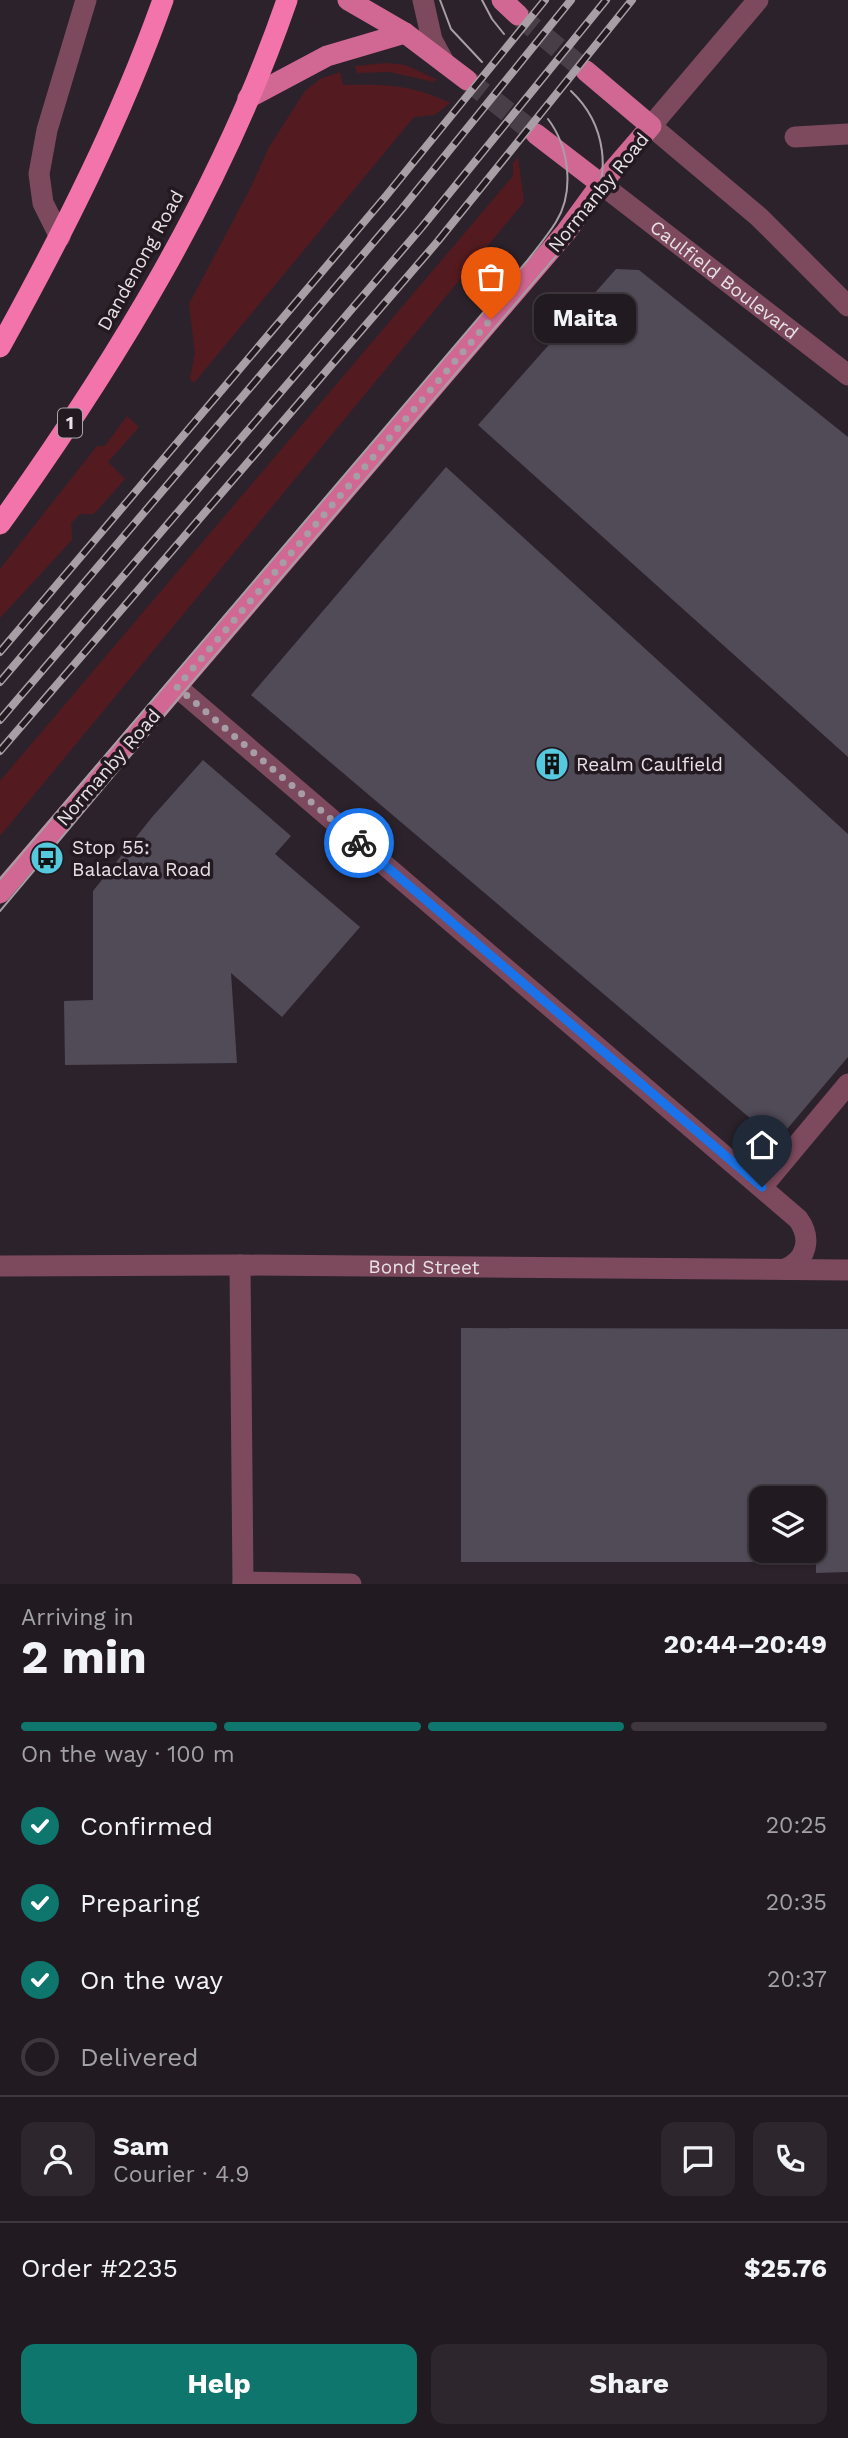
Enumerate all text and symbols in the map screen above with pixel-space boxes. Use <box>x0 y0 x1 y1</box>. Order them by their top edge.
street label: Normanby Road <box>543 128 654 257</box>
street label: Dandenong Road <box>92 186 189 334</box>
street label: Caulfield Boulevard <box>645 215 803 344</box>
pin <box>461 247 521 319</box>
icon: bag <box>472 258 510 296</box>
callout: Maita <box>533 294 634 344</box>
text: Maita <box>553 305 617 332</box>
road number: 1 <box>58 408 82 438</box>
street label: Normanby Road <box>51 704 165 830</box>
building icon: Realm Caulfield <box>533 745 571 783</box>
place label: Realm Caulfield <box>576 753 723 776</box>
courier <box>324 808 394 878</box>
icon: bike <box>340 824 378 862</box>
place label: Stop 55: Balaclava Road <box>72 836 211 881</box>
bus stop icon: Stop 55: Balaclava Road <box>28 839 66 877</box>
pin <box>732 1115 792 1187</box>
icon: home <box>743 1126 781 1164</box>
street label: Bond Street <box>368 1255 480 1279</box>
map controls <box>749 1486 826 1563</box>
button: layers <box>749 1486 826 1563</box>
text: Arriving in <box>21 1604 134 1631</box>
text: 20:44–20:49 <box>664 1629 827 1659</box>
text: 2 min <box>21 1630 147 1684</box>
text: On the way · 100 m <box>21 1741 235 1768</box>
icon: check <box>21 1807 59 1845</box>
text: Confirmed <box>80 1811 213 1841</box>
text: 20:25 <box>766 1812 827 1839</box>
icon: check <box>21 1884 59 1922</box>
text: Preparing <box>80 1888 200 1918</box>
text: 20:35 <box>766 1889 827 1916</box>
icon: check <box>21 1961 59 1999</box>
text: On the way <box>80 1965 223 1995</box>
text: 20:37 <box>767 1966 827 1993</box>
text: Delivered <box>80 2042 199 2072</box>
button: person <box>21 2122 95 2196</box>
button: chat <box>661 2122 735 2196</box>
button: phone <box>753 2122 827 2196</box>
text: Sam <box>113 2131 169 2161</box>
text: Courier · 4.9 <box>113 2161 249 2188</box>
text: Order #2235 <box>21 2253 178 2283</box>
text: $25.76 <box>744 2253 827 2283</box>
button: Help <box>21 2344 417 2424</box>
button: Share <box>431 2344 827 2424</box>

